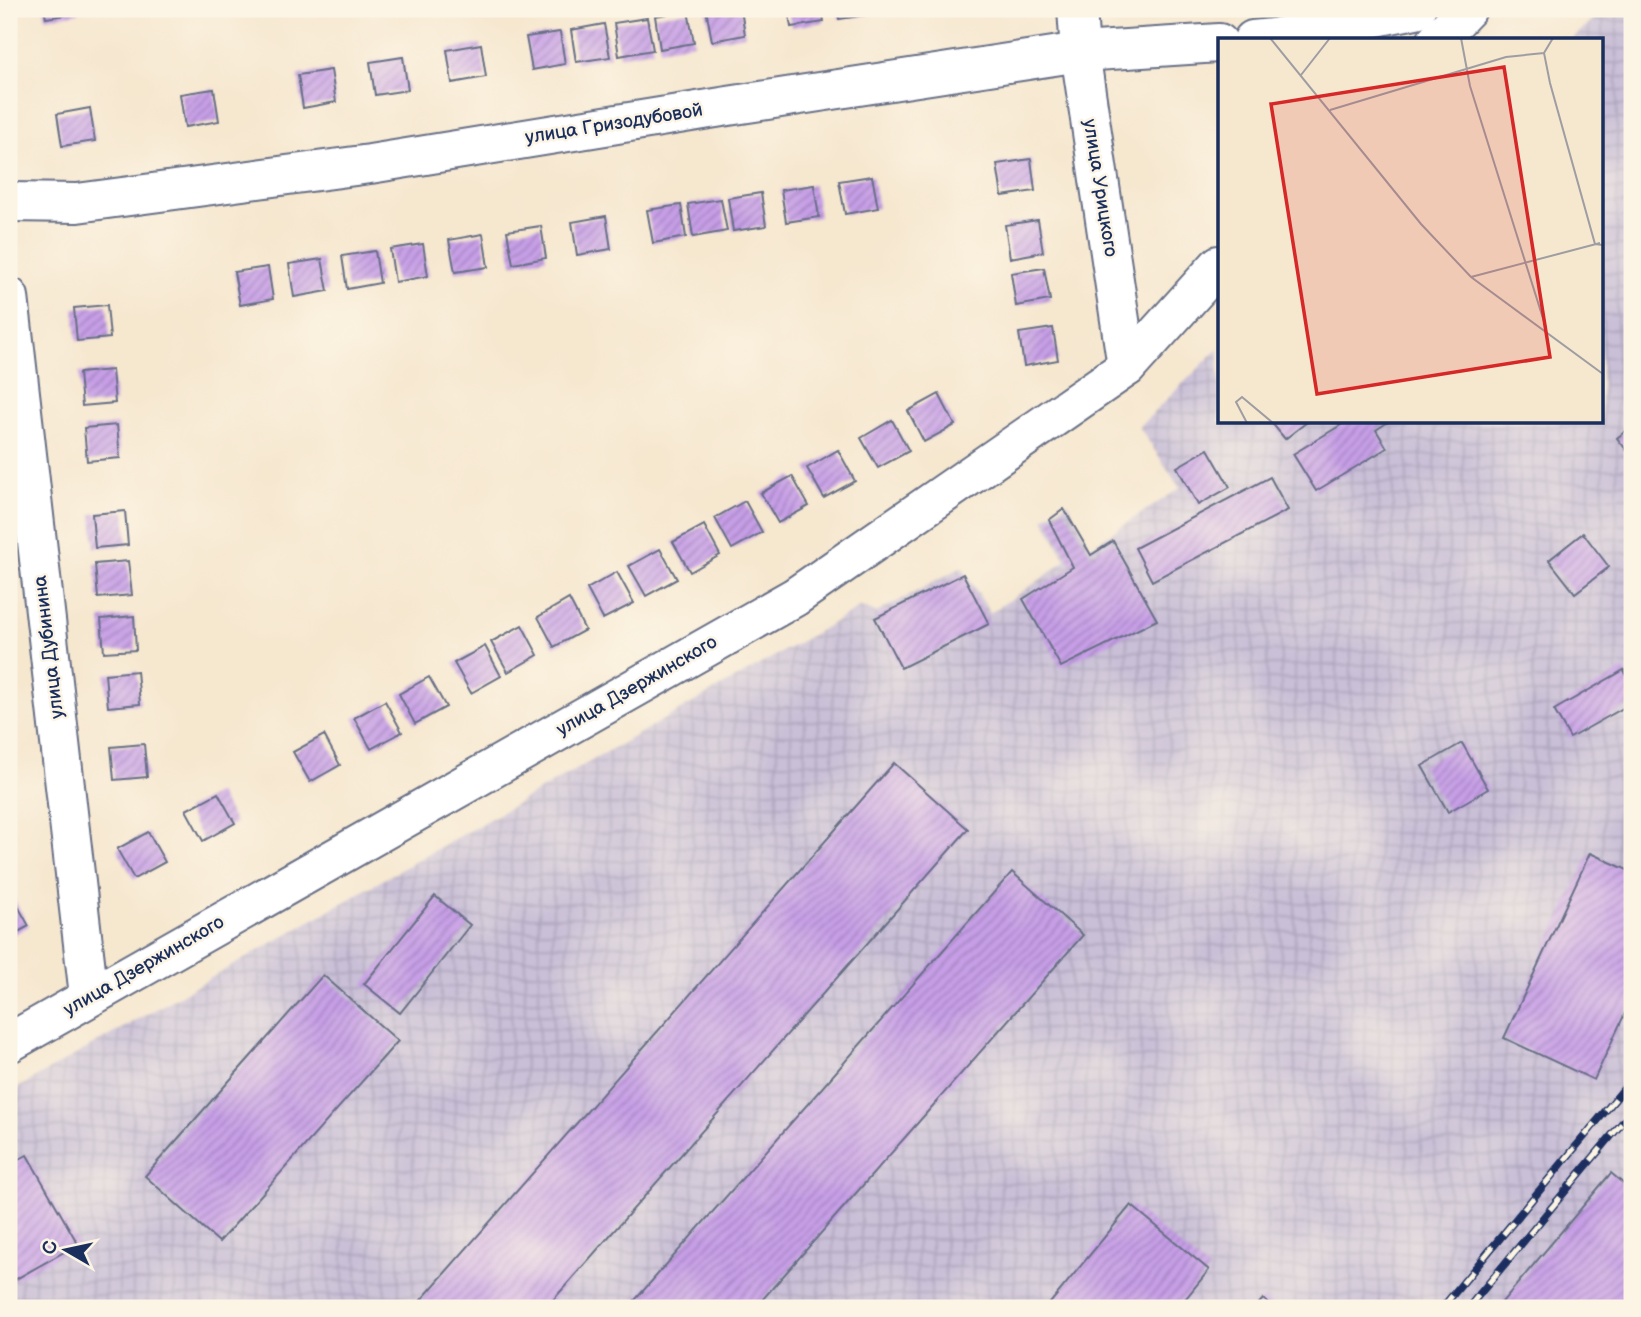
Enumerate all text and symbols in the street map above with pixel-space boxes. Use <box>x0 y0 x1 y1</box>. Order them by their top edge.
inset map <box>1218 38 1602 424</box>
street label: улица Гризодубовой <box>524 99 704 149</box>
street label: улица Урицкого <box>1078 117 1122 259</box>
street label: улица Дубинина <box>29 574 69 720</box>
street label: улица Дзержинского <box>553 631 722 741</box>
street label: улица Дзержинского <box>60 911 229 1021</box>
north arrow <box>32 1216 102 1286</box>
text: С <box>38 1239 63 1256</box>

